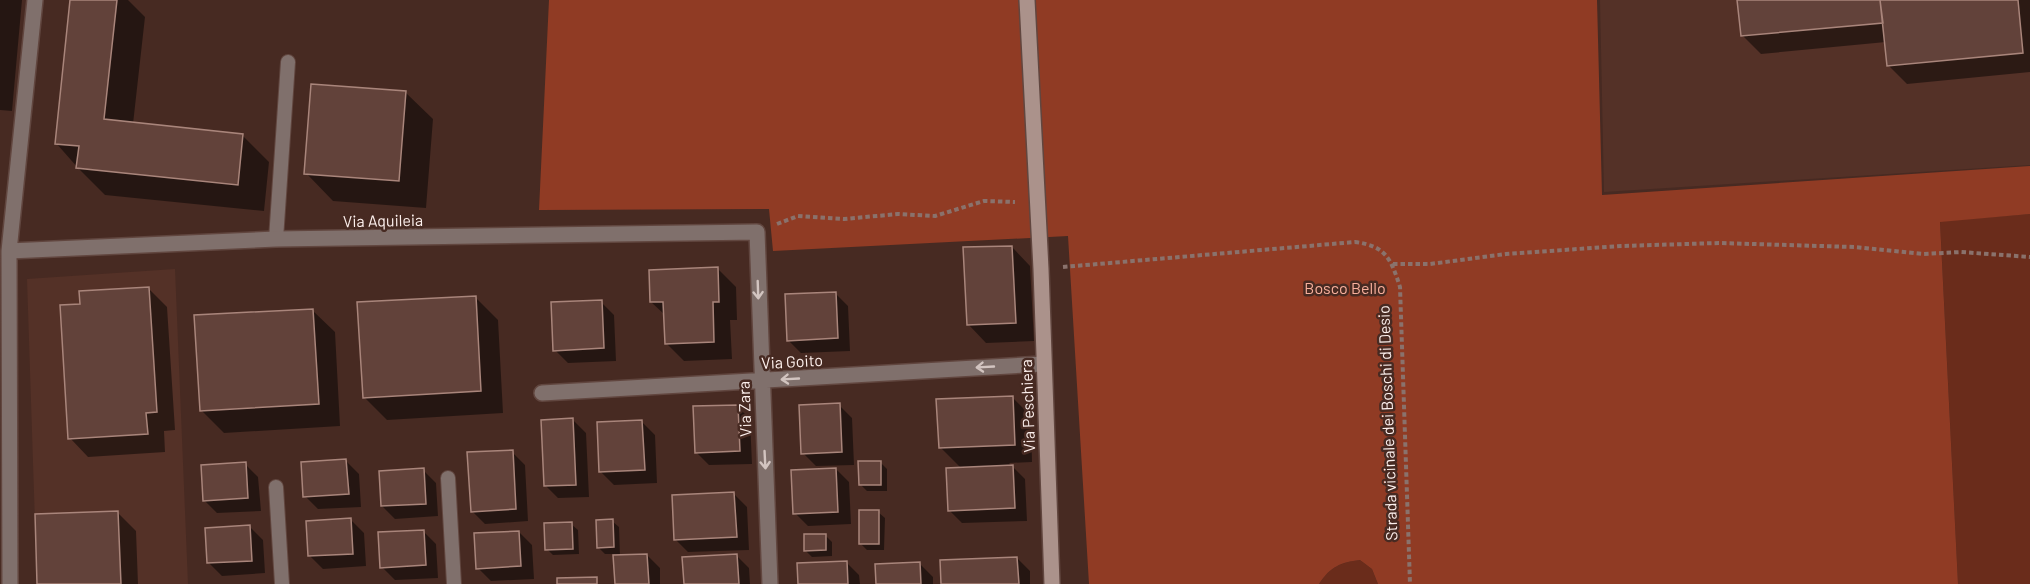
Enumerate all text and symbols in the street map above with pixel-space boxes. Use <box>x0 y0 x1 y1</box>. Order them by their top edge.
street label: Via Aquileia <box>343 210 423 230</box>
park label: Bosco Bello <box>1304 278 1386 297</box>
one-way arrow <box>753 280 764 300</box>
street label: Strada vicinale dei Boschi di Desio <box>1373 305 1401 541</box>
street label: Via Goito <box>761 350 823 372</box>
street label: Via Peschiera <box>1016 359 1038 453</box>
one-way arrow <box>975 362 995 373</box>
one-way arrow <box>781 373 801 384</box>
street label: Via Zara <box>734 381 754 437</box>
one-way arrow <box>759 449 770 469</box>

